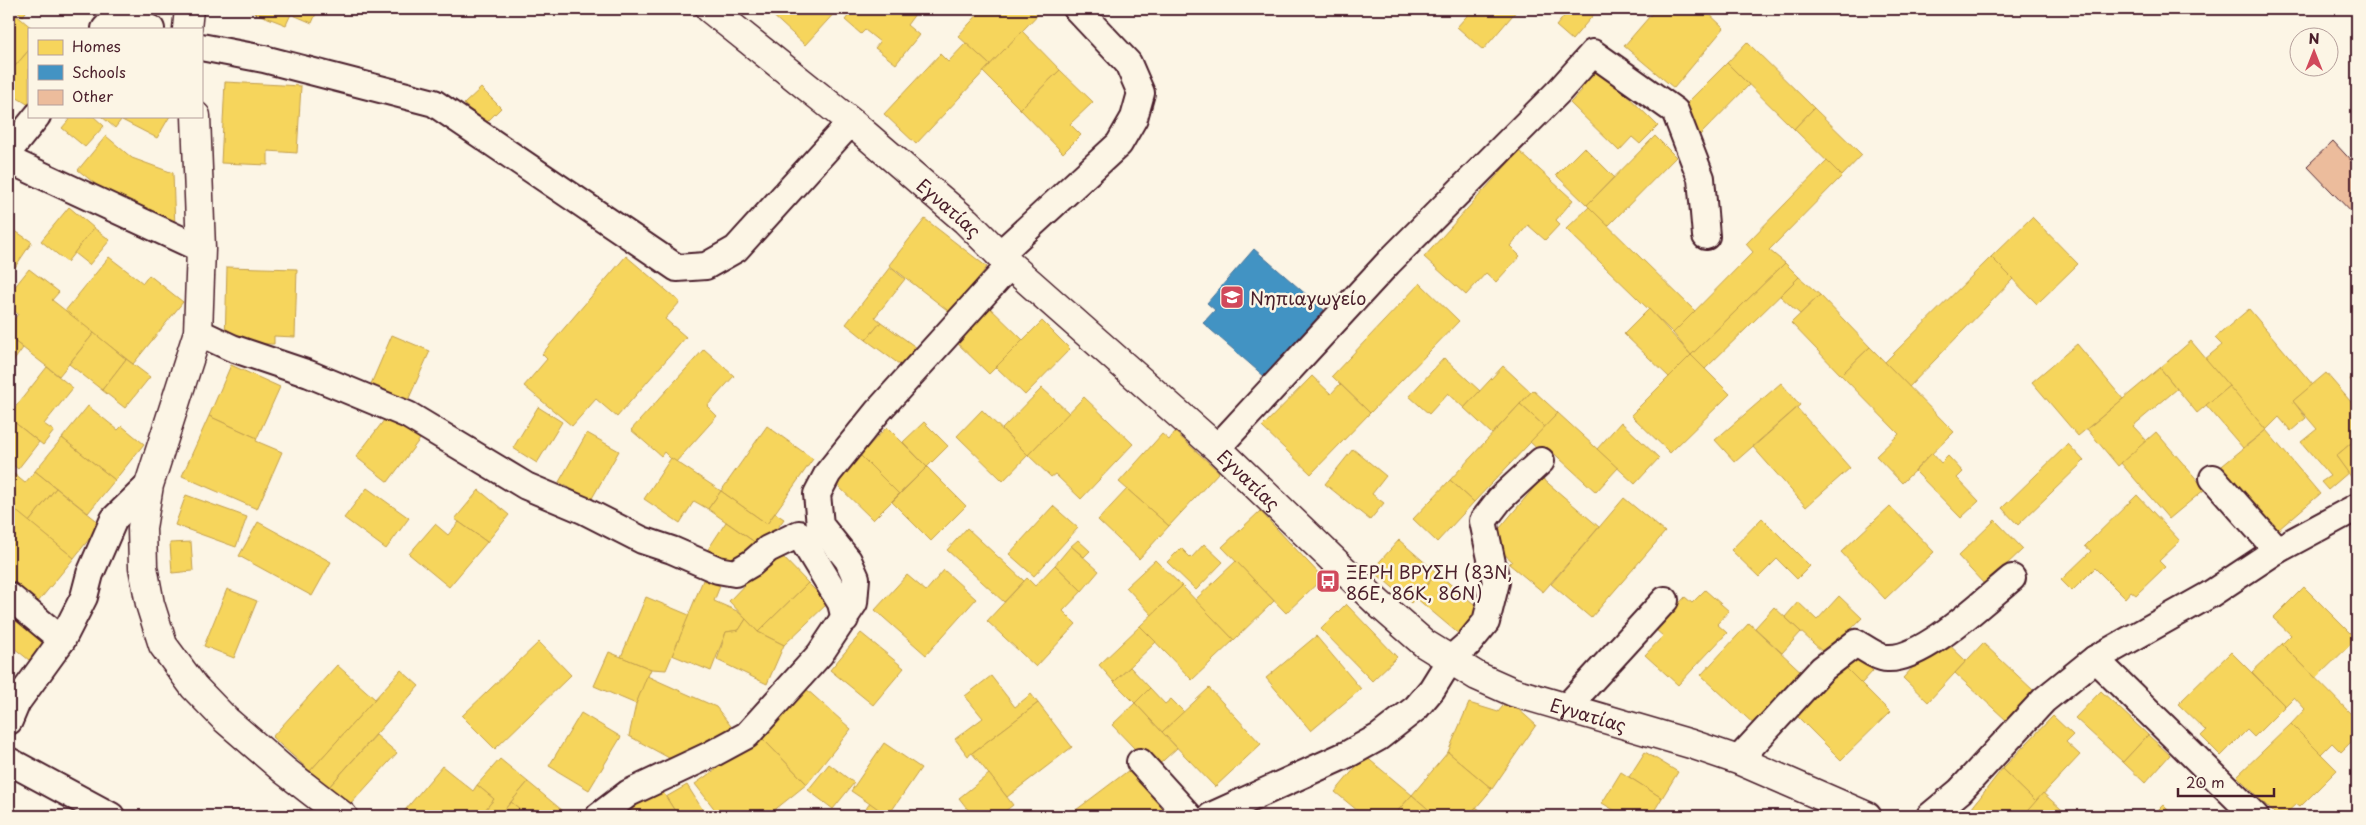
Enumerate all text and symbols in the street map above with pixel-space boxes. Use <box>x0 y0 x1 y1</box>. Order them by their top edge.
legend <box>28 28 202 118</box>
north arrow <box>2288 28 2338 78</box>
text: N <box>2308 28 2320 49</box>
text: Homes <box>72 34 121 57</box>
text: Schools <box>72 60 126 83</box>
text: Other <box>72 84 113 107</box>
street label: Εγνατίας <box>911 171 988 243</box>
school or university icon: Νηπιαγωγείο <box>1219 284 1245 310</box>
place label: Νηπιαγωγείο <box>1250 284 1366 311</box>
street label: Εγνατίας <box>1212 442 1287 516</box>
place label: ΞΕΡΗ ΒΡΥΣΗ (83Ν, 86Ε, 86Κ, 86Ν) <box>1346 558 1513 606</box>
bus stop icon: ΞΕΡΗ ΒΡΥΣΗ (83Ν, 86Ε, 86Κ, 86Ν) <box>1315 568 1341 594</box>
street label: Εγνατίας <box>1547 690 1630 738</box>
scale bar <box>2178 765 2275 797</box>
text: 20 m <box>2186 770 2225 793</box>

